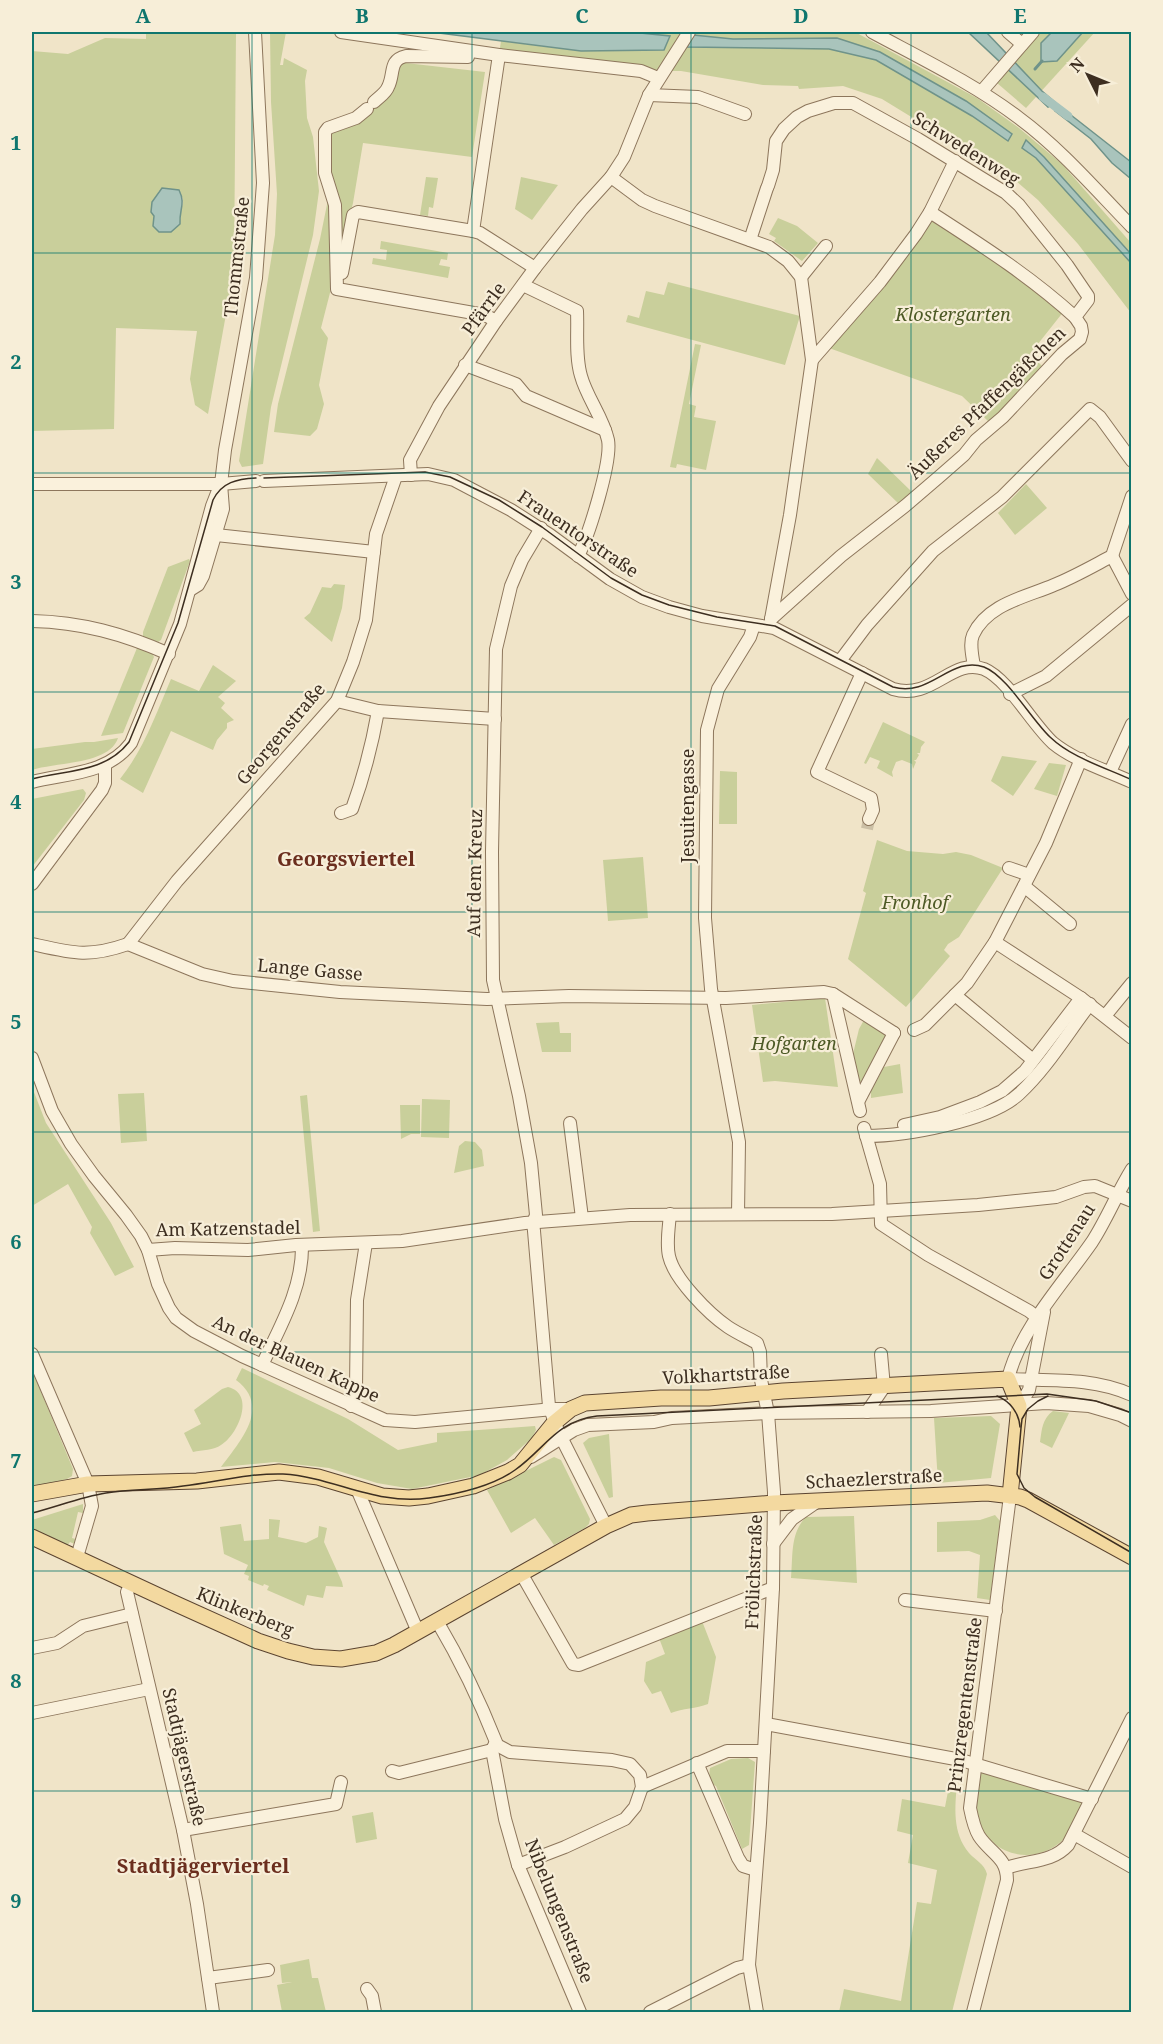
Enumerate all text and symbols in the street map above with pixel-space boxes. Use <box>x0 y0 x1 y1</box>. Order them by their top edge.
text: A <box>135 2 151 29</box>
text: B <box>355 2 369 29</box>
text: C <box>575 2 589 29</box>
text: D <box>793 2 809 29</box>
text: E <box>1013 2 1027 29</box>
north arrow <box>1058 45 1118 105</box>
text: N <box>1065 52 1090 77</box>
street label: Schwedenweg <box>908 106 1025 191</box>
text: 1 <box>10 129 22 156</box>
street label: Thommstraße <box>218 196 254 318</box>
street label: Pfärrle <box>456 277 510 340</box>
park label: Klostergarten <box>894 302 1011 326</box>
street label: Äußeres Pfaffengäßchen <box>902 320 1071 484</box>
text: 2 <box>10 348 22 375</box>
street label: Frauentorstraße <box>514 484 644 582</box>
text: 3 <box>10 568 22 595</box>
street label: Georgenstraße <box>230 677 330 789</box>
street label: Jesuitengasse <box>675 749 699 864</box>
text: 4 <box>10 788 22 815</box>
street label: Auf dem Kreuz <box>461 808 487 938</box>
district label: Georgsviertel <box>277 845 415 872</box>
park label: Fronhof <box>881 890 952 914</box>
street label: Lange Gasse <box>256 952 364 986</box>
text: 5 <box>10 1008 22 1035</box>
park label: Hofgarten <box>750 1031 837 1055</box>
street label: Grottenau <box>1032 1198 1100 1285</box>
street label: Am Katzenstadel <box>155 1215 301 1241</box>
text: 6 <box>10 1228 22 1255</box>
street label: An der Blauen Kappe <box>209 1309 384 1407</box>
street label: Volkhartstraße <box>661 1359 790 1389</box>
text: 7 <box>10 1447 22 1474</box>
street label: Schaezlerstraße <box>805 1462 943 1494</box>
street label: Frölichstraße <box>739 1514 767 1630</box>
street label: Klinkerberg <box>193 1581 298 1642</box>
street label: Prinzregentenstraße <box>941 1616 987 1794</box>
text: 8 <box>10 1667 22 1694</box>
street label: Stadtjägerstraße <box>157 1685 213 1828</box>
street label: Nibelungenstraße <box>520 1835 600 1986</box>
district label: Stadtjägerviertel <box>117 1852 289 1879</box>
text: 9 <box>10 1887 22 1914</box>

